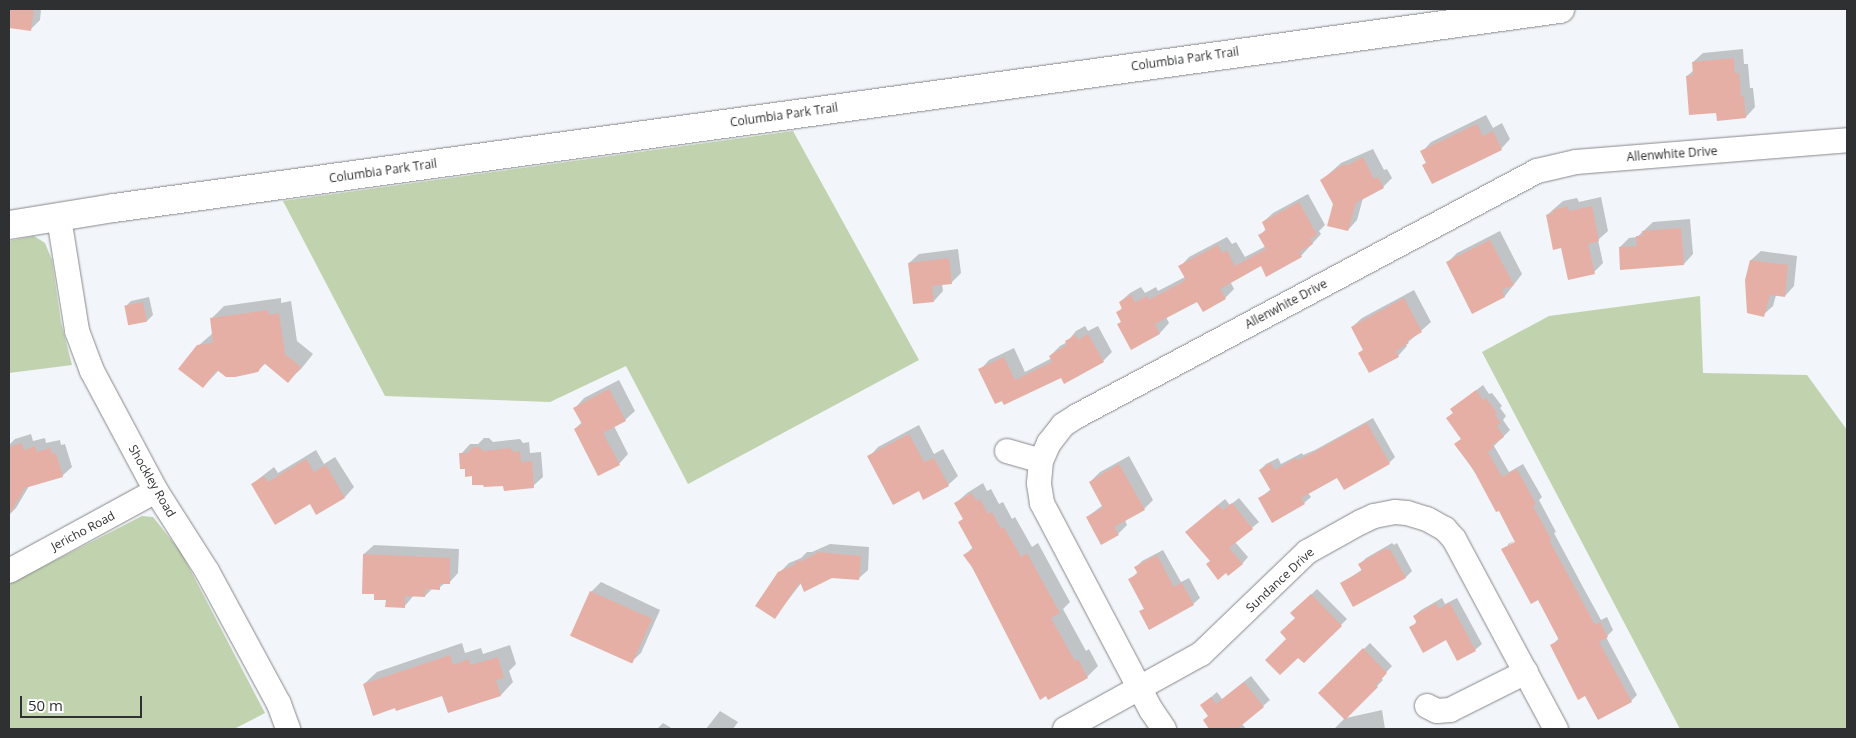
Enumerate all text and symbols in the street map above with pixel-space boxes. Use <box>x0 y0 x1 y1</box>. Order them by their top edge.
street label: Columbia Park Trail <box>1130 44 1240 74</box>
street label: Columbia Park Trail <box>729 100 839 130</box>
street label: Allenwhite Drive <box>1626 144 1718 164</box>
street label: Columbia Park Trail <box>328 156 438 186</box>
street label: Allenwhite Drive <box>1242 276 1330 332</box>
street label: Shockley Road <box>126 442 178 520</box>
street label: Jericho Road <box>49 508 117 554</box>
street label: Sundance Drive <box>1243 545 1317 615</box>
scale bar <box>22 686 145 718</box>
text: 50 m <box>28 695 63 715</box>

